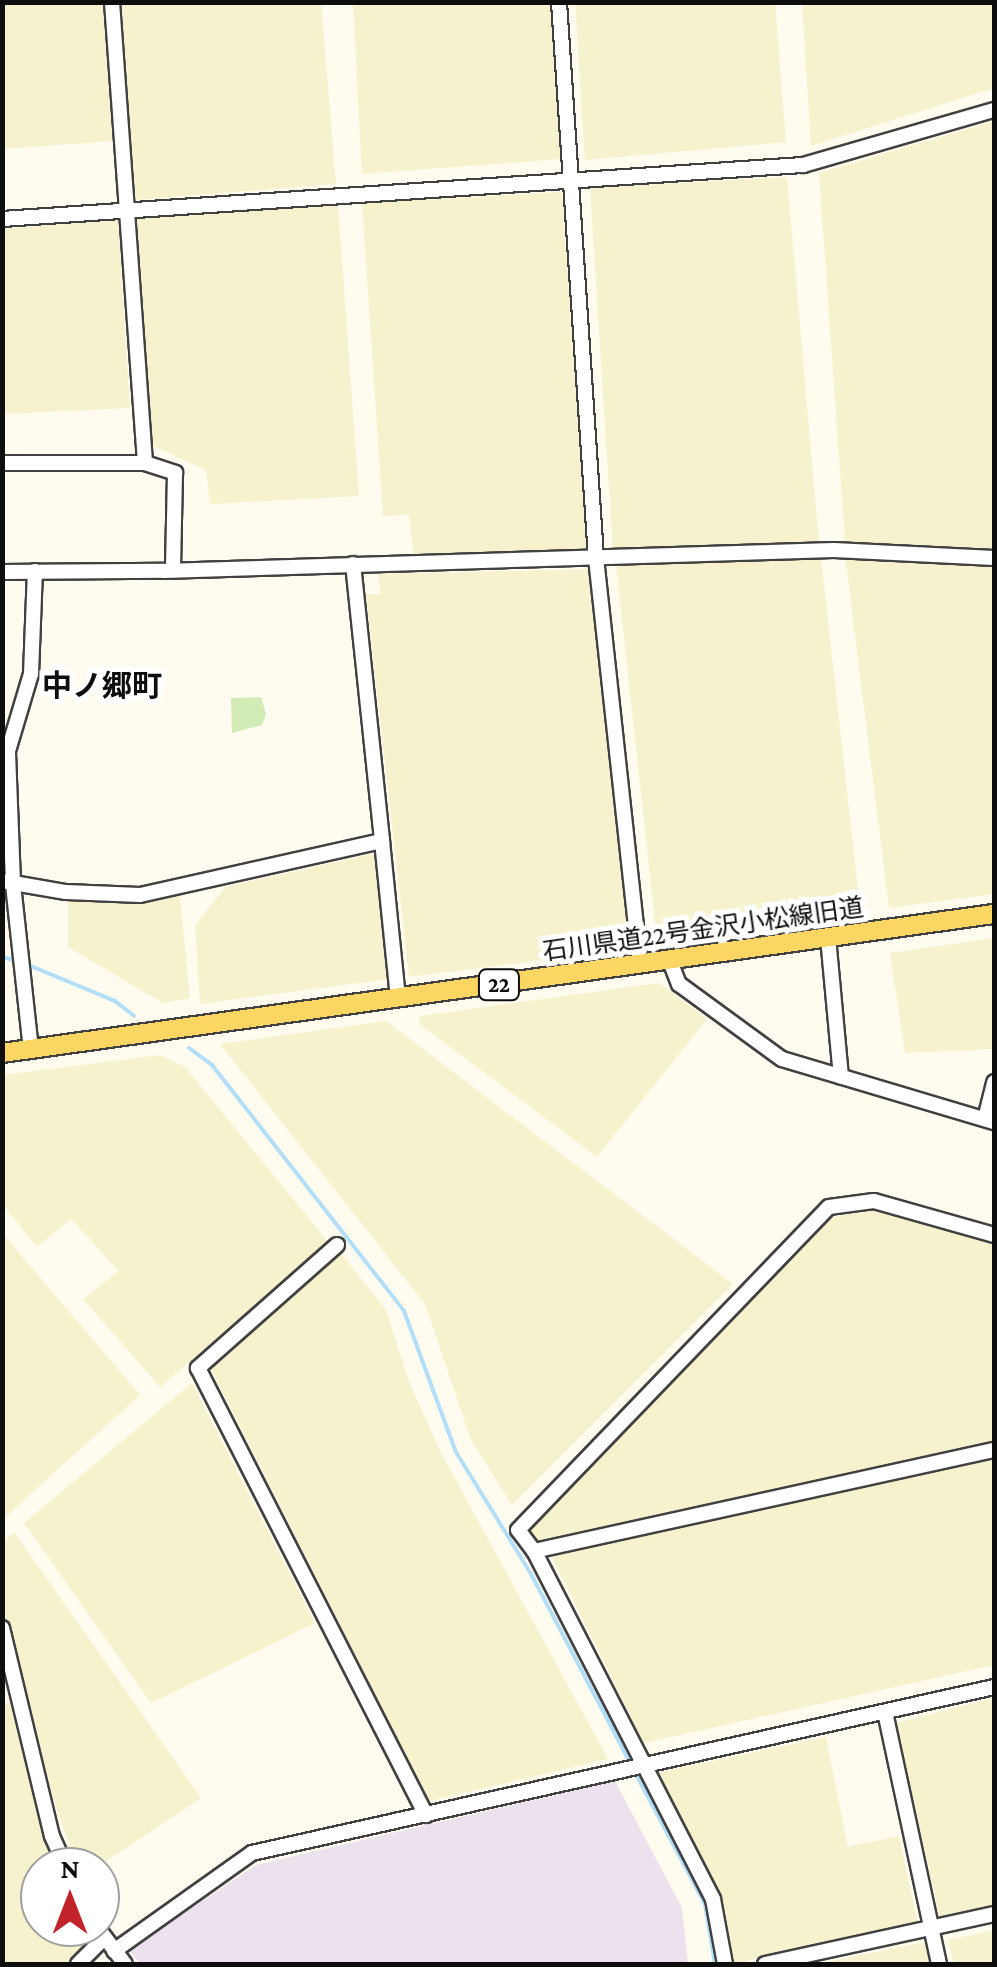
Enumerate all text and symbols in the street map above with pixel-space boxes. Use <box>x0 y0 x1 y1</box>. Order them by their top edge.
district label: 中ノ郷町 <box>42 668 162 704</box>
street label: 石川県道22号金沢小松線旧道 <box>541 893 865 967</box>
road number: 22 <box>476 968 522 1002</box>
north arrow <box>20 1847 120 1947</box>
text: N <box>60 1853 80 1884</box>

